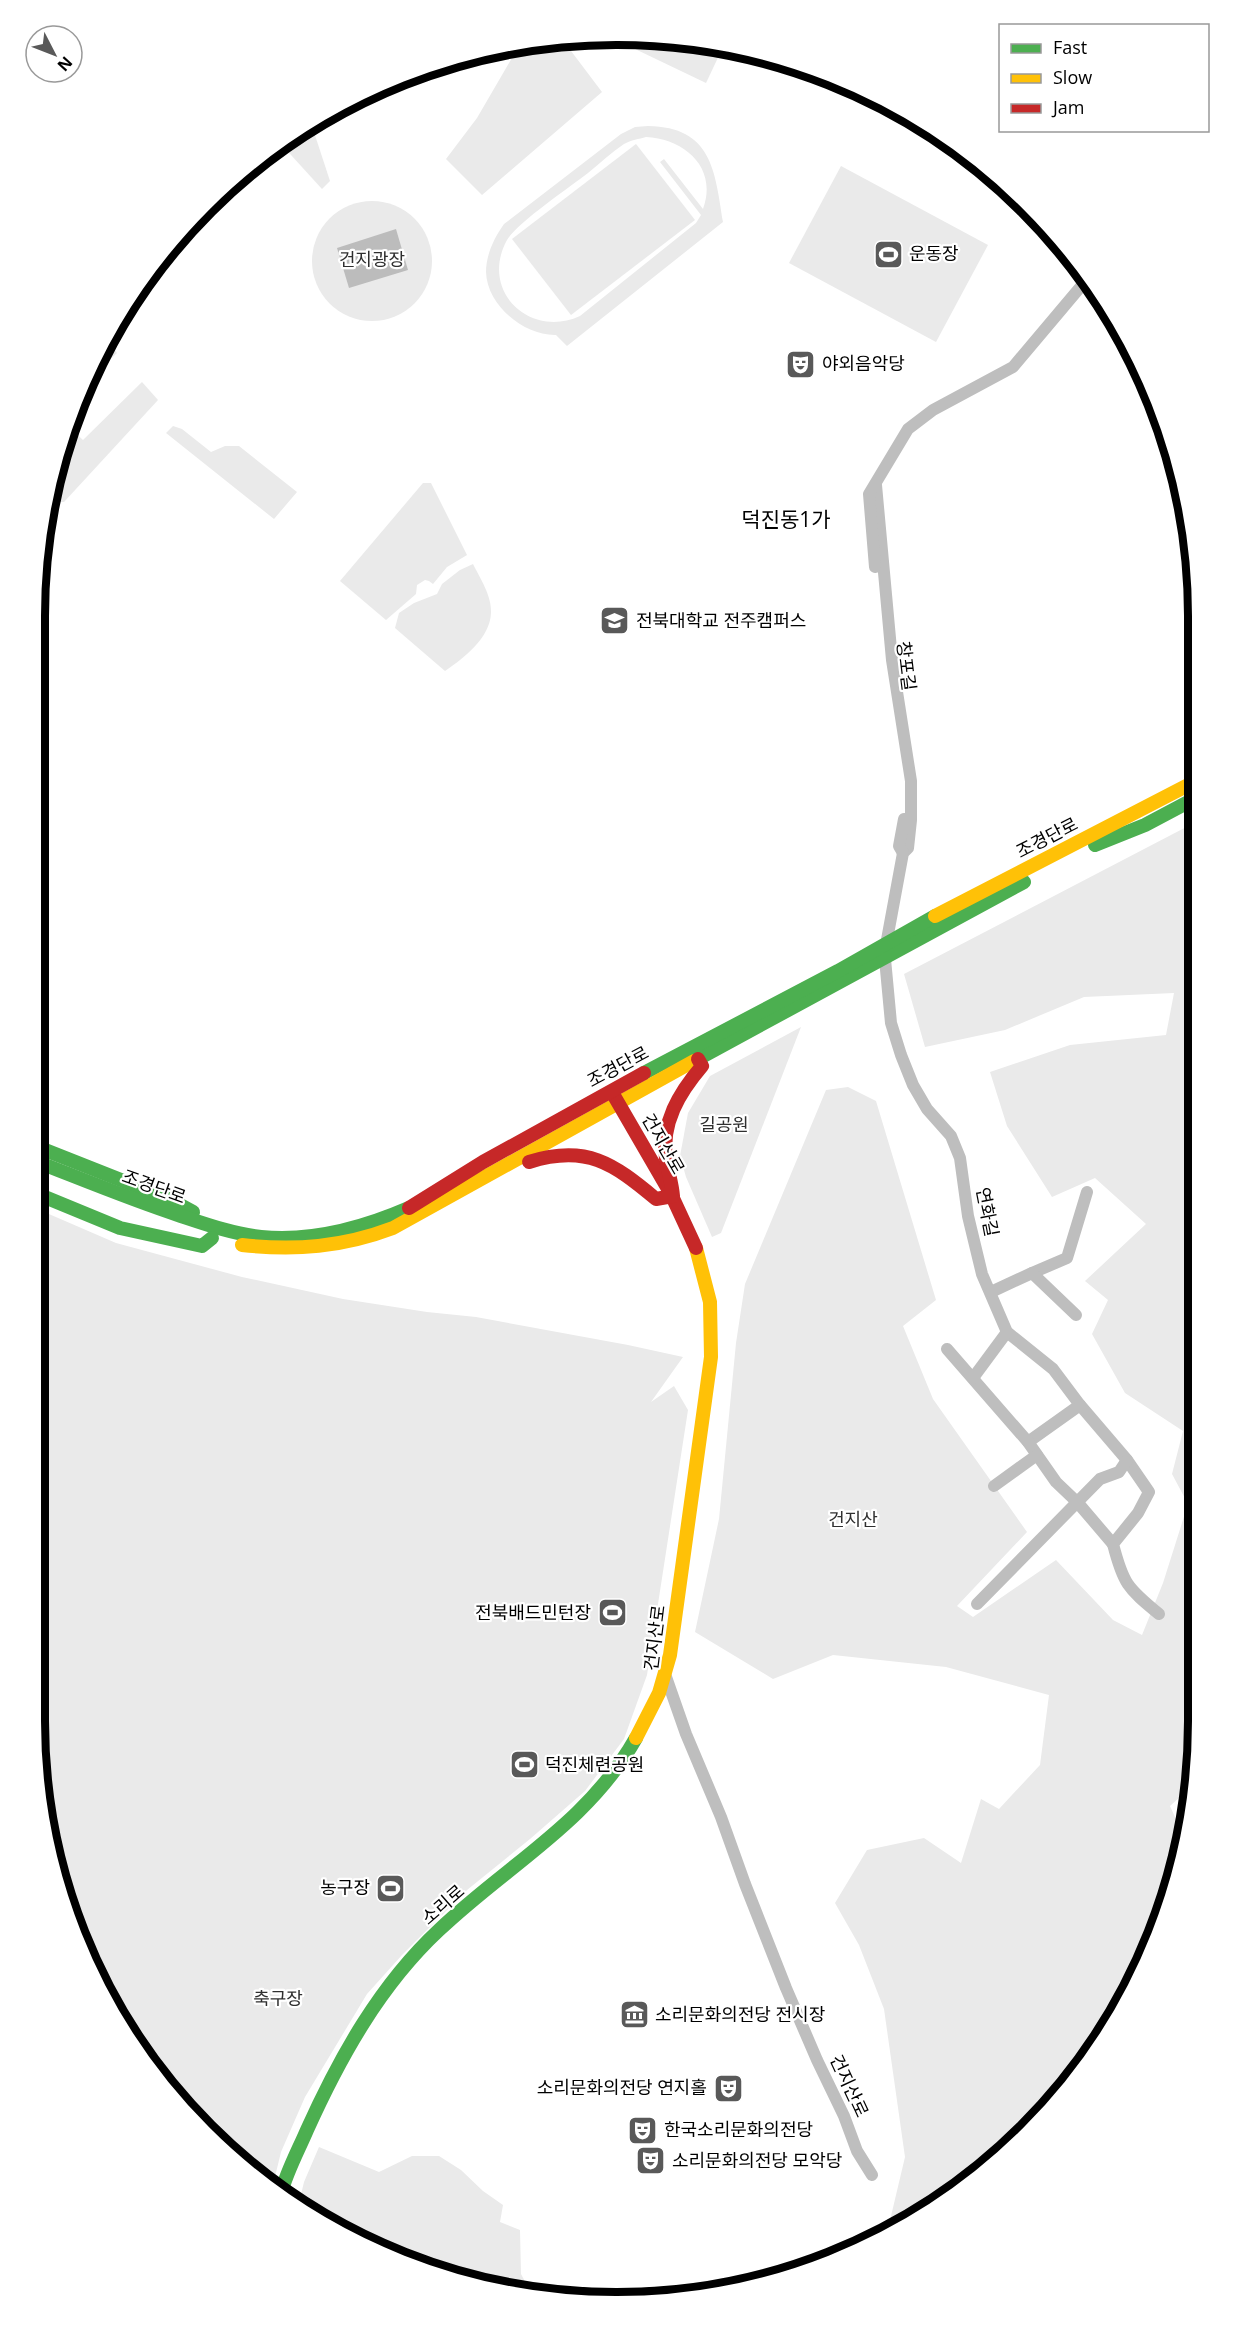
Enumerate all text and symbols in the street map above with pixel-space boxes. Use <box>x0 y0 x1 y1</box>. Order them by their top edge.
north arrow <box>24 24 84 84</box>
legend <box>999 24 1209 132</box>
text: Fast <box>1053 35 1087 59</box>
text: N <box>53 52 78 76</box>
text: Slow <box>1053 65 1092 89</box>
text: Jam <box>1051 95 1085 119</box>
sports icon: 운동장 <box>872 238 904 270</box>
place label: 운동장 <box>909 241 959 265</box>
park label: 건지광장 <box>339 247 405 271</box>
theatre icon: 야외음악당 <box>785 348 817 380</box>
place label: 야외음악당 <box>822 351 905 375</box>
district label: 덕진동1가 <box>741 505 831 533</box>
school or university icon: 전북대학교 전주캠퍼스 <box>599 605 631 637</box>
place label: 전북대학교 전주캠퍼스 <box>636 608 806 632</box>
street label: 창포길 <box>892 640 922 692</box>
street label: 조경단로 <box>1012 811 1082 863</box>
street label: 조경단로 <box>583 1040 652 1092</box>
street label: 건지산로 <box>637 1109 691 1178</box>
park label: 길공원 <box>699 1112 749 1136</box>
street label: 조경단로 <box>119 1163 190 1209</box>
street label: 연화길 <box>971 1185 1005 1238</box>
park label: 건지산 <box>828 1507 878 1531</box>
sports icon: 전북배드민턴장 <box>596 1597 628 1629</box>
place label: 전북배드민턴장 <box>475 1600 591 1624</box>
street label: 건지산로 <box>638 1604 670 1672</box>
sports icon: 덕진체련공원 <box>508 1749 540 1781</box>
place label: 덕진체련공원 <box>545 1752 644 1776</box>
sports icon: 농구장 <box>375 1872 407 1904</box>
place label: 농구장 <box>320 1875 370 1899</box>
street label: 소리로 <box>416 1879 469 1930</box>
park label: 축구장 <box>253 1986 303 2010</box>
museum icon: 소리문화의전당 전시장 <box>618 1999 650 2031</box>
place label: 소리문화의전당 전시장 <box>655 2002 825 2026</box>
street label: 건지산로 <box>825 2050 875 2121</box>
theatre icon: 소리문화의전당 연지홀 <box>712 2072 744 2104</box>
place label: 소리문화의전당 연지홀 <box>537 2075 707 2099</box>
theatre icon: 한국소리문화의전당 <box>627 2114 659 2146</box>
place label: 한국소리문화의전당 <box>664 2117 813 2141</box>
theatre icon: 소리문화의전당 모악당 <box>635 2145 667 2177</box>
place label: 소리문화의전당 모악당 <box>672 2148 842 2172</box>

